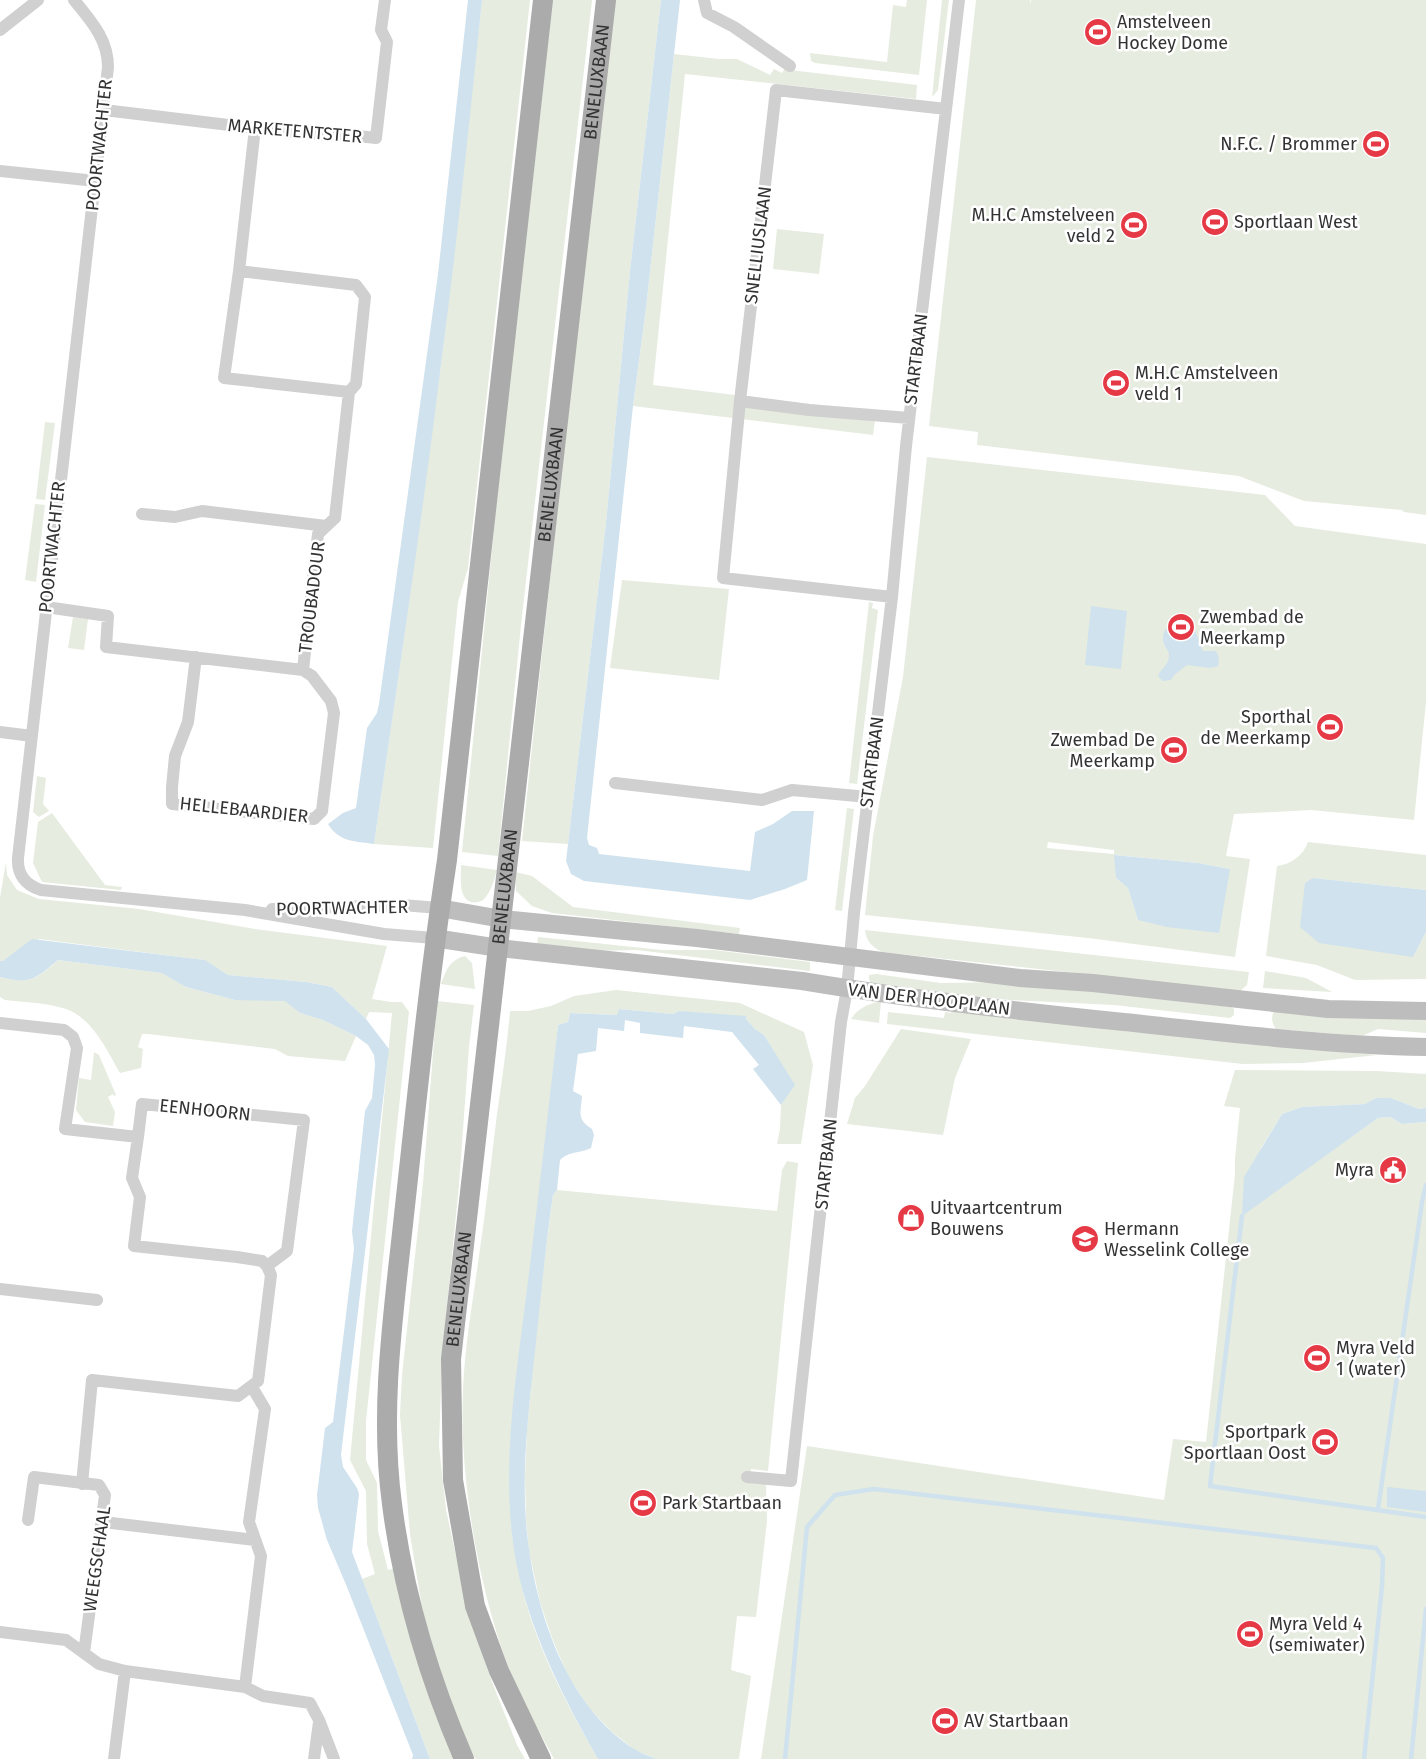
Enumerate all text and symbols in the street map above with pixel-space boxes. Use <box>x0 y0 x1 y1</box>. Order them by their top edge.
place label: Amstelveen Hockey Dome <box>1117 11 1228 54</box>
sports icon: Amstelveen Hockey Dome <box>1083 17 1113 47</box>
street label: BENELUXBAAN <box>579 23 614 141</box>
street label: POORTWACHTER <box>81 78 117 212</box>
street label: MARKETENTSTER <box>227 114 363 148</box>
sports icon: N.F.C. / Brommer <box>1361 129 1391 159</box>
place label: N.F.C. / Brommer <box>1220 133 1357 155</box>
street label: SNELLIUSLAAN <box>740 185 776 305</box>
place label: M.H.C Amstelveen veld 2 <box>971 204 1115 247</box>
sports icon: Sportlaan West <box>1200 207 1230 237</box>
sports icon: M.H.C Amstelveen veld 2 <box>1119 210 1149 240</box>
place label: Sportlaan West <box>1234 211 1358 233</box>
street label: STARTBAAN <box>899 312 933 406</box>
place label: M.H.C Amstelveen veld 1 <box>1135 362 1279 405</box>
sports icon: M.H.C Amstelveen veld 1 <box>1101 368 1131 398</box>
street label: BENELUXBAAN <box>533 425 568 543</box>
street label: POORTWACHTER <box>34 480 70 614</box>
street label: TROUBADOUR <box>294 540 330 654</box>
place label: Zwembad de Meerkamp <box>1200 606 1304 649</box>
sports icon: Zwembad de Meerkamp <box>1166 612 1196 642</box>
place label: Sporthal de Meerkamp <box>1200 706 1311 749</box>
sports icon: Sporthal de Meerkamp <box>1315 712 1345 742</box>
street label: STARTBAAN <box>855 715 889 809</box>
place label: Zwembad De Meerkamp <box>1050 729 1155 772</box>
sports icon: Zwembad De Meerkamp <box>1159 735 1189 765</box>
street label: HELLEBAARDIER <box>179 792 310 828</box>
street label: BENELUXBAAN <box>487 828 522 946</box>
street label: POORTWACHTER <box>276 896 408 920</box>
street label: VAN DER HOOPLAAN <box>847 978 1011 1020</box>
street label: EENHOORN <box>158 1094 252 1126</box>
street label: STARTBAAN <box>810 1117 842 1211</box>
public building icon: Myra <box>1378 1155 1408 1185</box>
place label: Myra <box>1335 1159 1374 1181</box>
place label: Uitvaartcentrum Bouwens <box>930 1197 1063 1240</box>
shop icon: Uitvaartcentrum Bouwens <box>896 1203 926 1233</box>
place label: Hermann Wesselink College <box>1104 1218 1249 1261</box>
school or university icon: Hermann Wesselink College <box>1070 1224 1100 1254</box>
street label: BENELUXBAAN <box>441 1230 476 1348</box>
place label: Myra Veld 1 (water) <box>1336 1337 1415 1380</box>
sports icon: Myra Veld 1 (water) <box>1302 1343 1332 1373</box>
place label: Sportpark Sportlaan Oost <box>1184 1421 1307 1464</box>
sports icon: Sportpark Sportlaan Oost <box>1310 1427 1340 1457</box>
sports icon: Park Startbaan <box>628 1488 658 1518</box>
place label: Park Startbaan <box>662 1492 782 1514</box>
street label: WEEGSCHAAL <box>79 1504 115 1614</box>
place label: Myra Veld 4 (semiwater) <box>1269 1613 1365 1656</box>
sports icon: Myra Veld 4 (semiwater) <box>1235 1619 1265 1649</box>
sports icon: AV Startbaan <box>930 1706 960 1736</box>
place label: AV Startbaan <box>964 1710 1069 1732</box>

